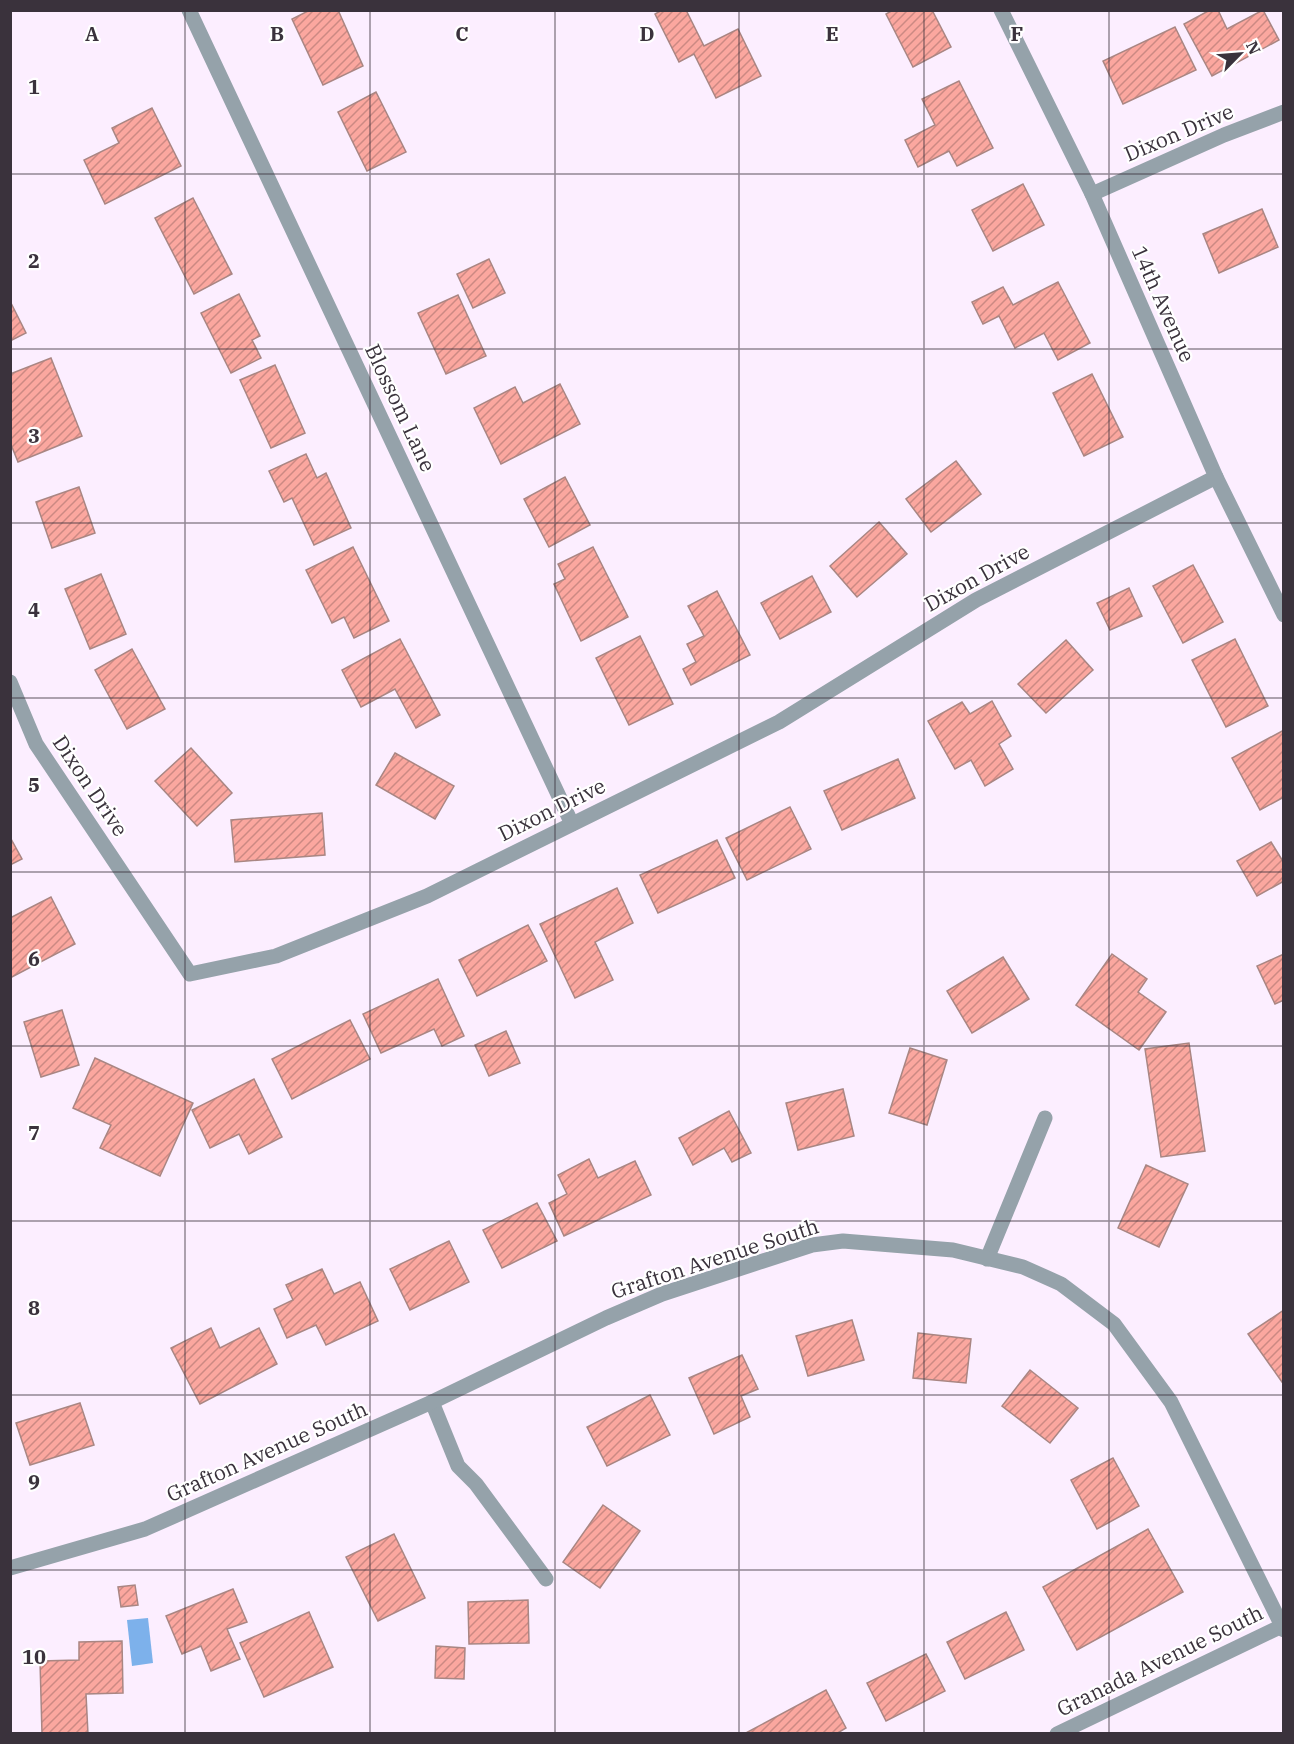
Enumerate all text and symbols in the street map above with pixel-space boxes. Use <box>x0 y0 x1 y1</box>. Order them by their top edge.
text: A <box>85 20 99 47</box>
text: B <box>270 20 284 47</box>
text: C <box>455 20 469 47</box>
text: D <box>639 20 655 47</box>
text: E <box>825 20 839 47</box>
text: F <box>1011 20 1023 47</box>
north arrow <box>1210 24 1270 84</box>
text: N <box>1242 38 1265 58</box>
text: 1 <box>28 73 40 100</box>
street label: Dixon Drive <box>1120 97 1237 168</box>
street label: 14th Avenue <box>1126 241 1202 366</box>
text: 2 <box>28 247 40 274</box>
street label: Blossom Lane <box>359 339 443 476</box>
text: 3 <box>28 422 40 449</box>
street label: Dixon Drive <box>919 537 1034 617</box>
text: 4 <box>28 596 40 623</box>
street label: Dixon Drive <box>47 730 135 841</box>
text: 5 <box>28 771 40 798</box>
street label: Dixon Drive <box>493 771 610 847</box>
text: 6 <box>28 945 40 972</box>
text: 7 <box>28 1119 40 1146</box>
street label: Grafton Avenue South <box>607 1211 822 1305</box>
text: 8 <box>28 1294 40 1321</box>
street label: Grafton Avenue South <box>162 1394 371 1508</box>
text: 9 <box>28 1468 40 1495</box>
street label: Granada Avenue South <box>1052 1598 1267 1722</box>
text: 10 <box>22 1643 46 1670</box>

